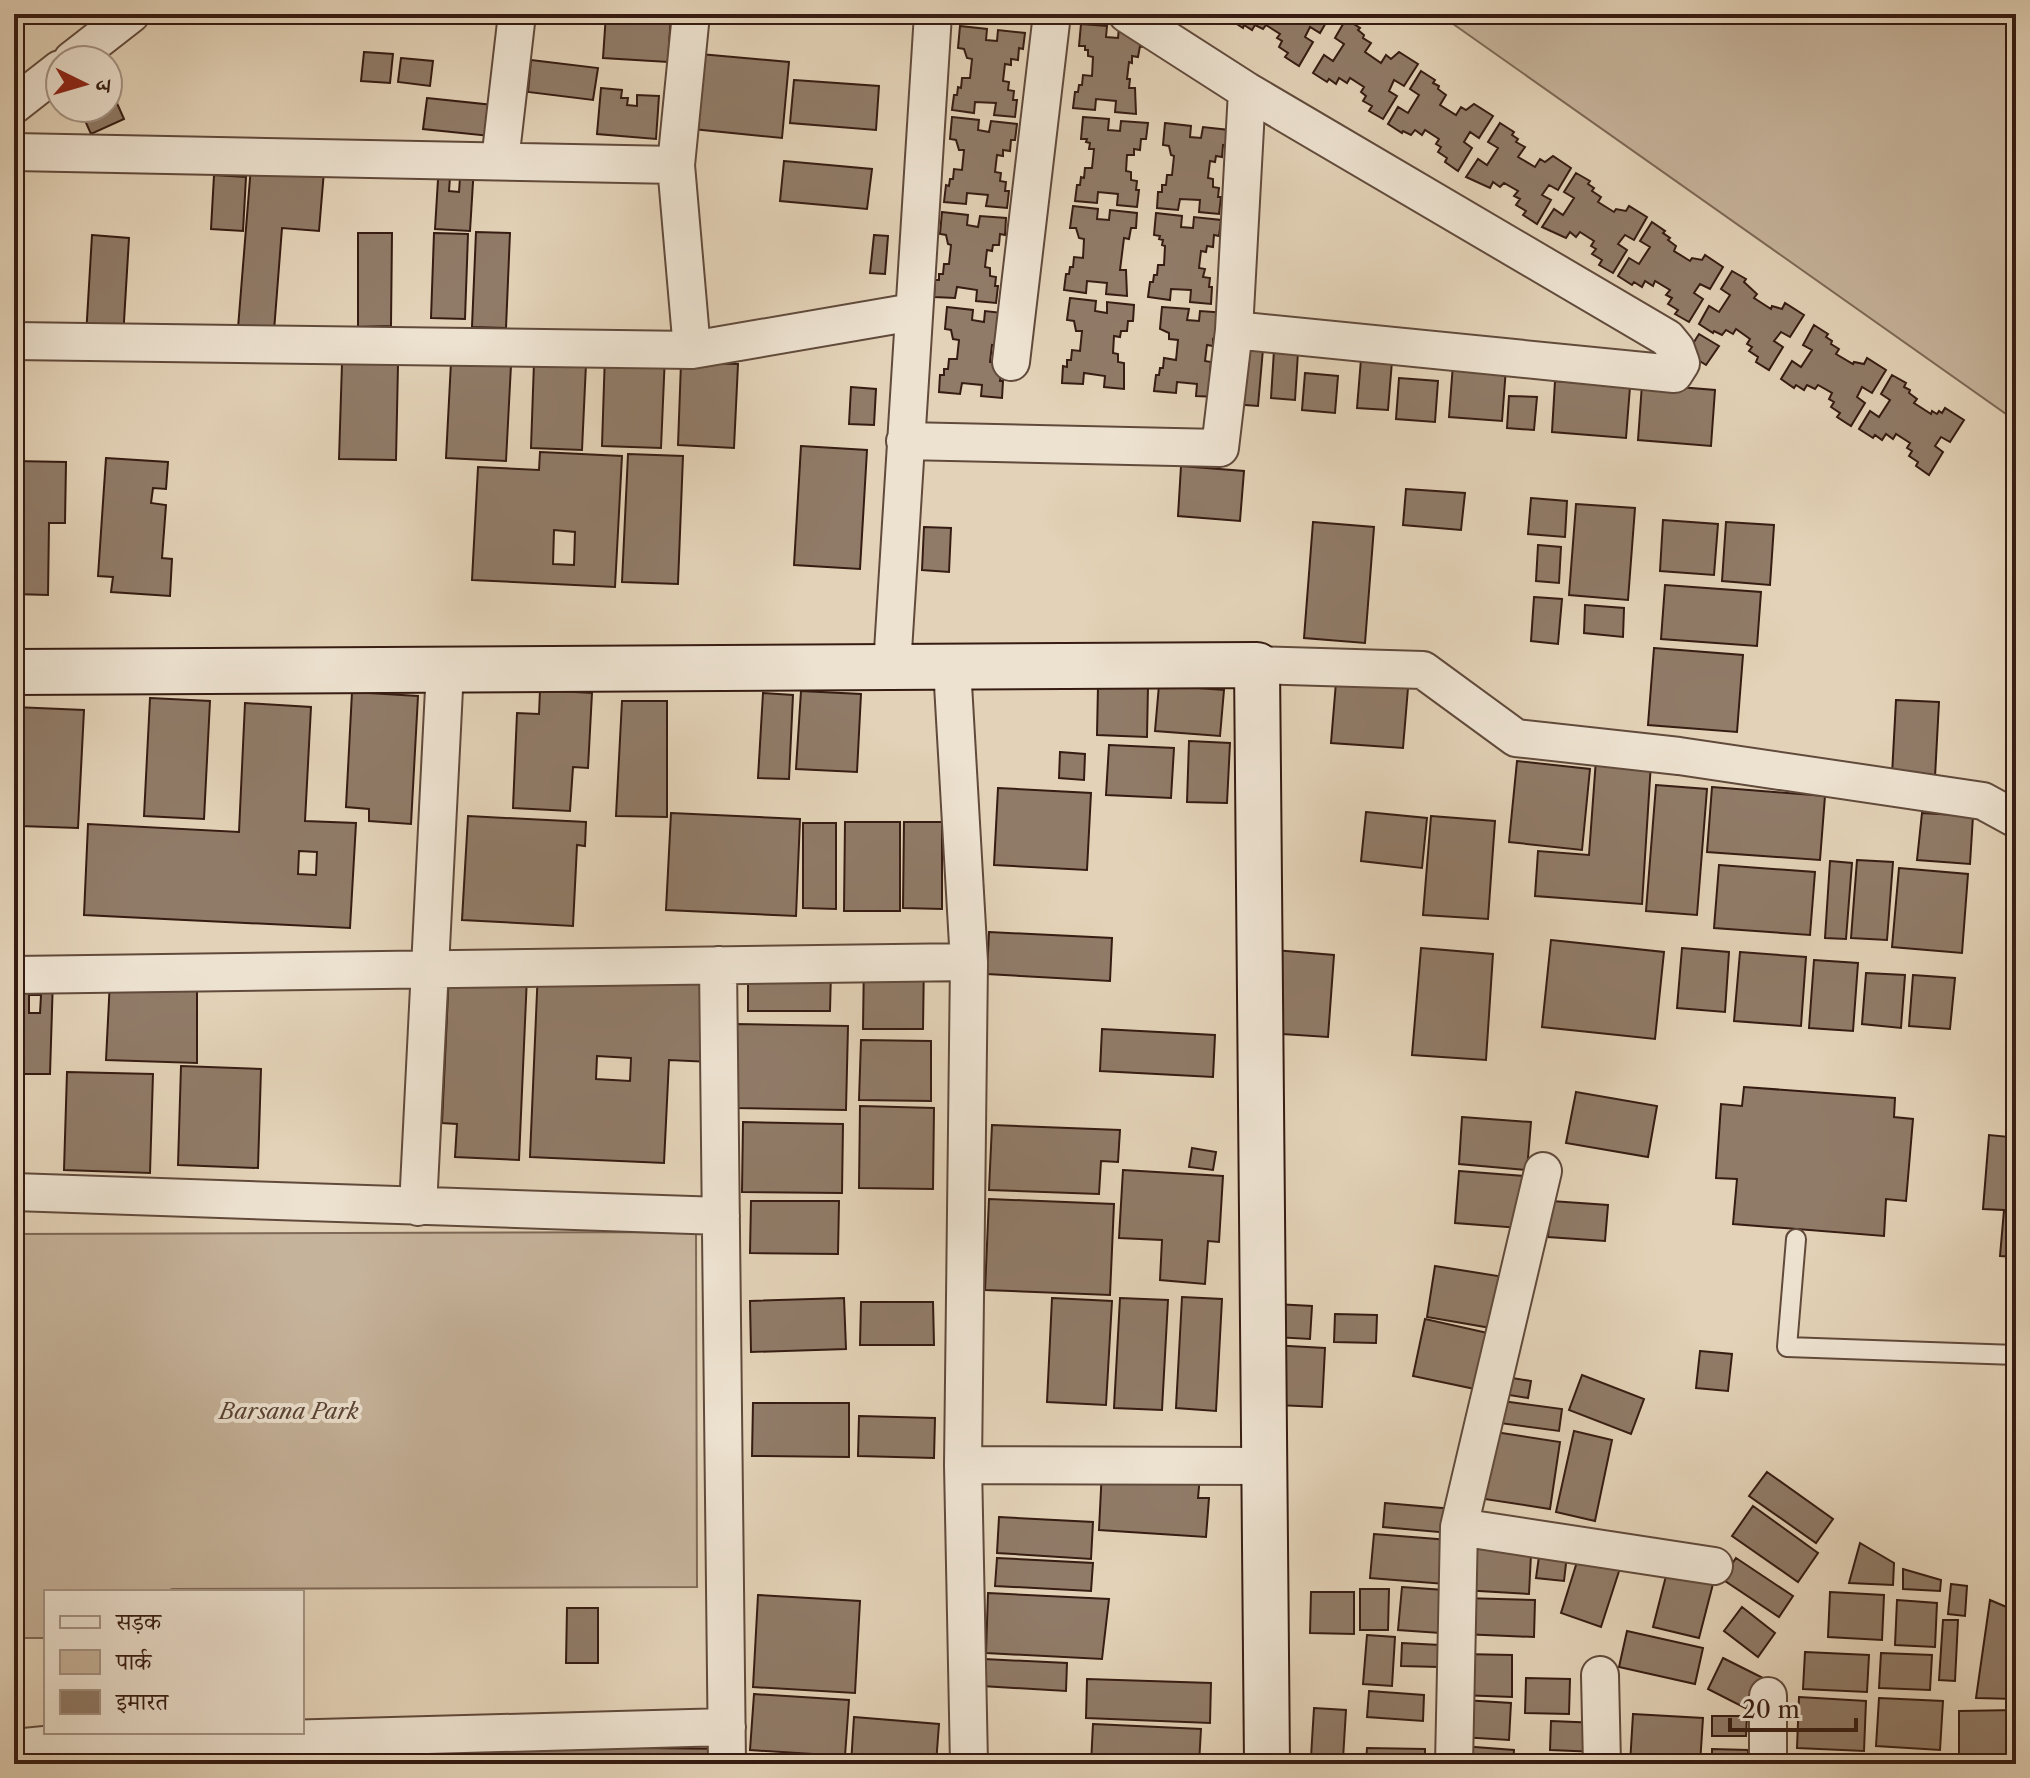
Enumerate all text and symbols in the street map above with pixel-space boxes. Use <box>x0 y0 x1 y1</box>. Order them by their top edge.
north arrow <box>44 44 124 124</box>
text: उ <box>89 77 118 94</box>
park label: Barsana Park <box>217 1398 359 1425</box>
legend <box>44 1590 304 1734</box>
text: सड़क <box>115 1607 163 1636</box>
text: पार्क <box>115 1647 153 1676</box>
scale bar <box>1730 1682 1856 1732</box>
text: इमारत <box>115 1687 169 1716</box>
text: 20 m <box>1742 1695 1800 1724</box>

